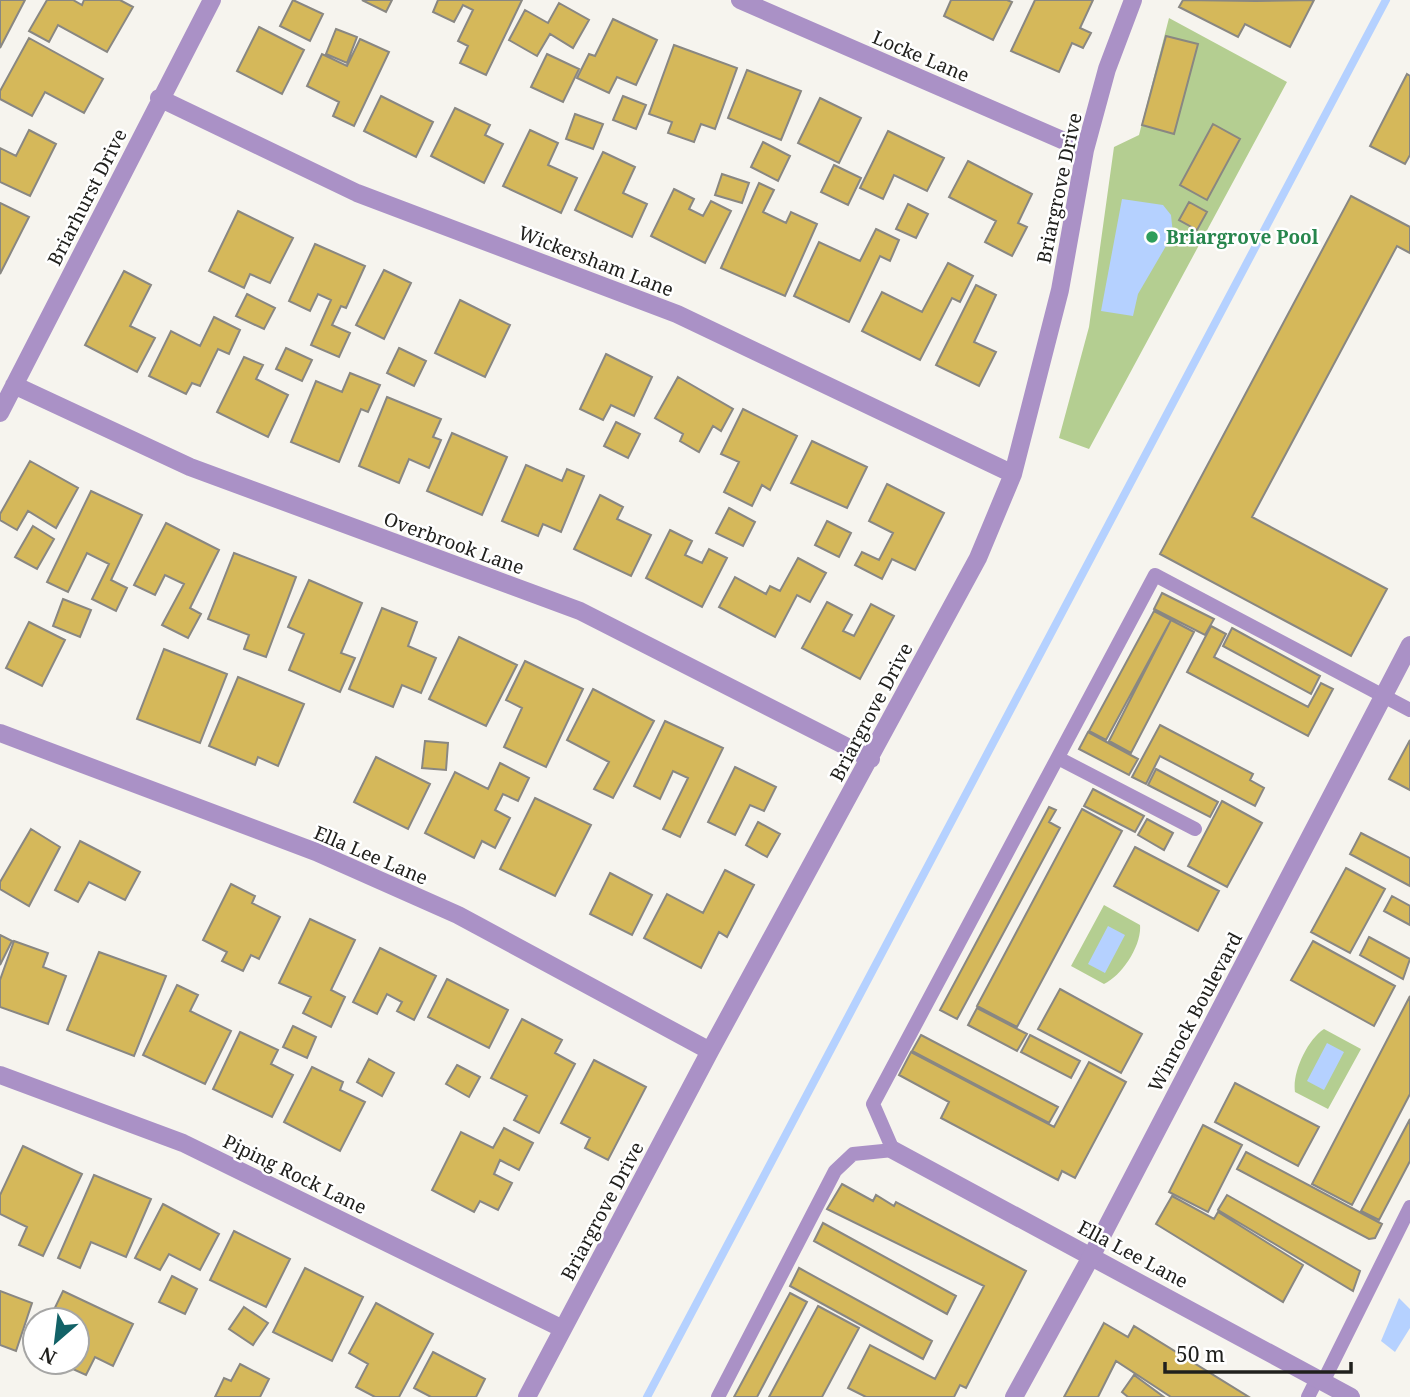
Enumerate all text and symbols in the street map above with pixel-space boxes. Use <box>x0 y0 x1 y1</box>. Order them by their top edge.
street label: Locke Lane <box>869 24 973 88</box>
street label: Briargrove Drive <box>1030 110 1088 266</box>
street label: Briarhurst Drive <box>41 124 133 270</box>
street label: Wickersham Lane <box>515 219 677 303</box>
place label: Briargrove Pool <box>1166 224 1319 250</box>
marker: Briargrove Pool <box>1144 229 1160 245</box>
street label: Overbrook Lane <box>380 506 528 580</box>
street label: Briargrove Drive <box>824 638 918 786</box>
street label: Ella Lee Lane <box>310 819 432 891</box>
street label: Winrock Boulevard <box>1142 927 1248 1096</box>
street label: Piping Rock Lane <box>219 1128 371 1220</box>
street label: Briargrove Drive <box>555 1137 649 1285</box>
street label: Ella Lee Lane <box>1073 1214 1193 1294</box>
north arrow <box>21 1306 91 1376</box>
scale bar <box>1165 1330 1350 1374</box>
text: 50 m <box>1176 1340 1225 1368</box>
text: N <box>35 1341 61 1371</box>

